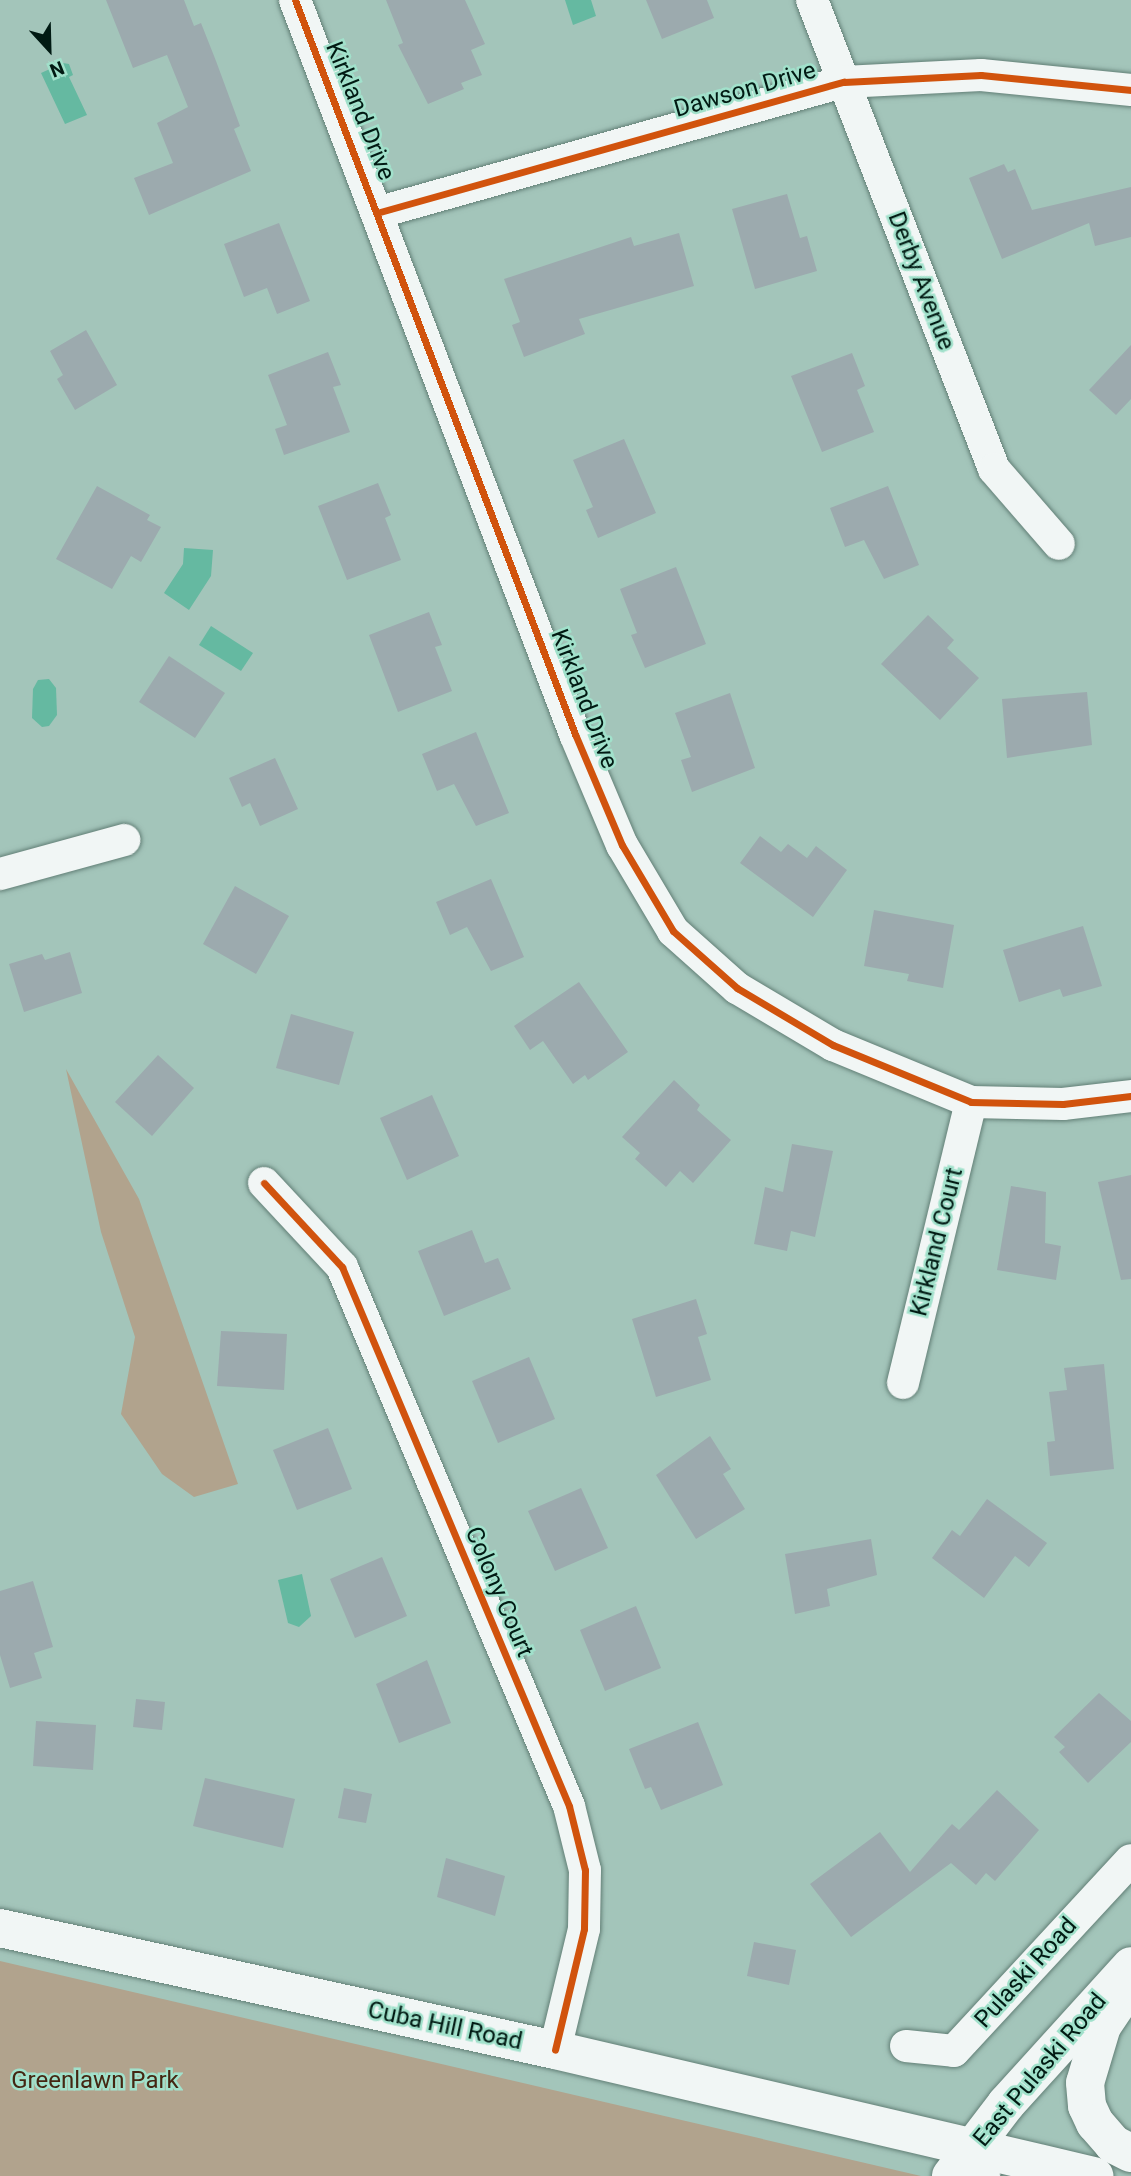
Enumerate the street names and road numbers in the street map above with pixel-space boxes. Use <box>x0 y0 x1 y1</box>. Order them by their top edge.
street label: Kirkland Drive <box>319 38 401 184</box>
street label: Dawson Drive <box>671 56 819 124</box>
street label: Derby Avenue <box>881 208 961 354</box>
street label: Kirkland Drive <box>544 625 624 773</box>
street label: Kirkland Court <box>905 1165 969 1319</box>
street label: Colony Court <box>459 1523 539 1661</box>
street label: Pulaski Road <box>969 1912 1083 2034</box>
street label: East Pulaski Road <box>967 1987 1113 2153</box>
street label: Cuba Hill Road <box>365 1996 525 2056</box>

